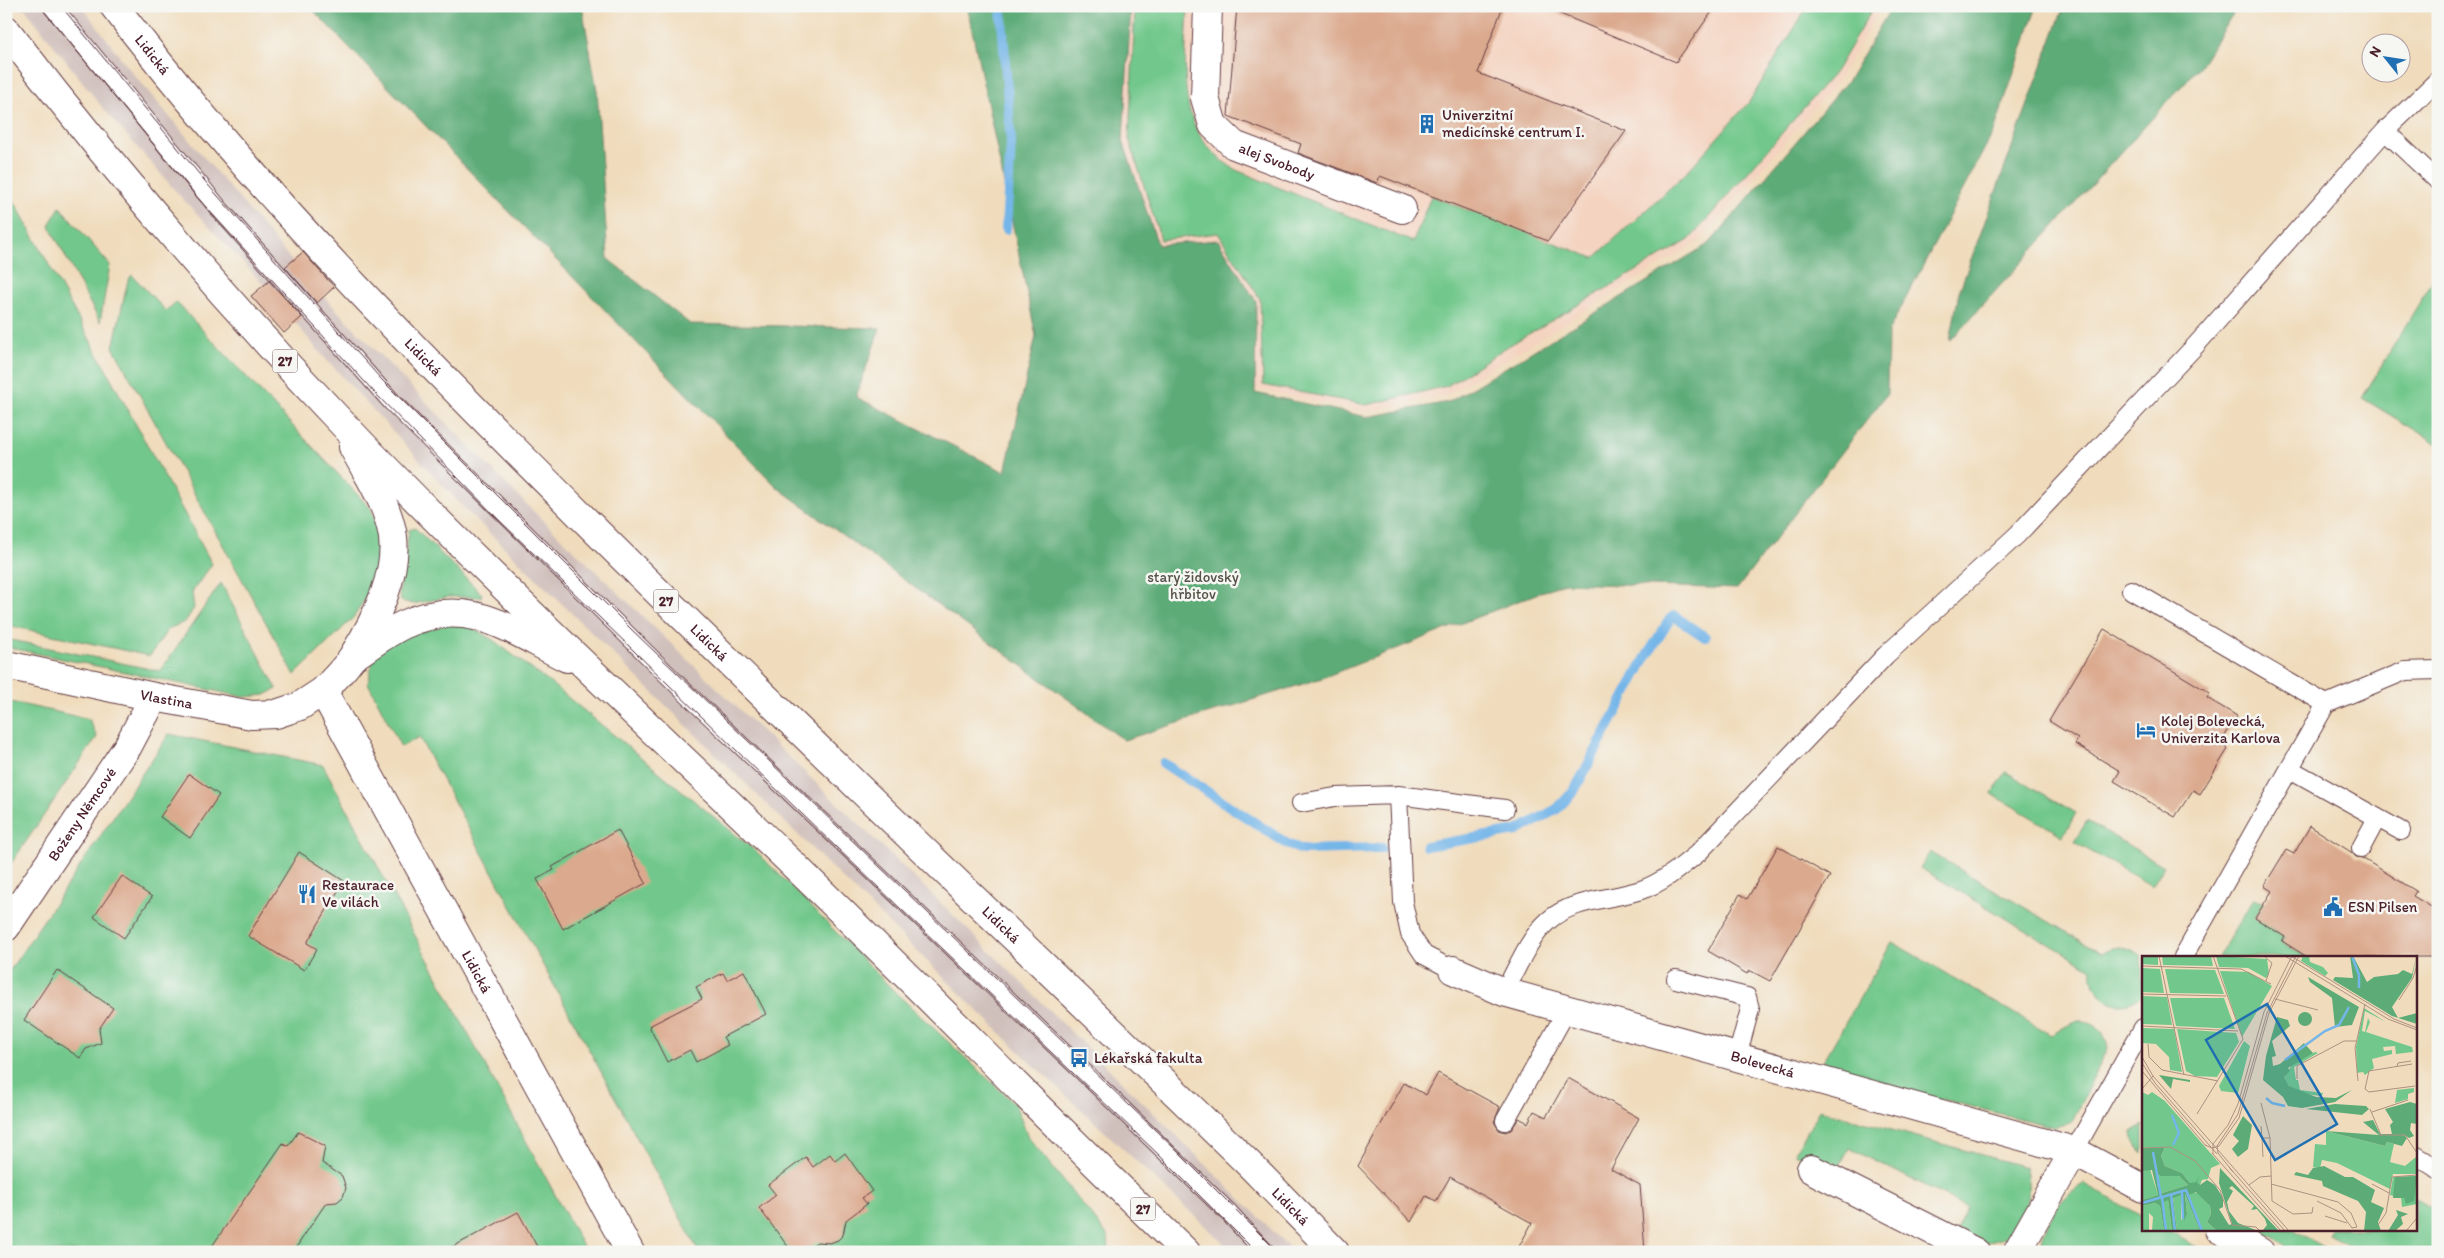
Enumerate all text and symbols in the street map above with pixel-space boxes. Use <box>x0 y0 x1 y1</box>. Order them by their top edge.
street label: Lidická <box>131 31 174 78</box>
north arrow <box>2362 32 2412 82</box>
text: N <box>2365 43 2385 60</box>
place label: Univerzitní medicínské centrum I. <box>1442 106 1585 141</box>
building icon: Univerzitní medicínské centrum I. <box>1416 113 1438 135</box>
street label: alej Svobody <box>1236 139 1317 184</box>
street label: Lidická <box>401 334 446 380</box>
road number: 27 <box>272 350 298 372</box>
park label: starý židovský hřbitov <box>1147 568 1239 603</box>
road number: 27 <box>654 590 678 612</box>
street label: Lidická <box>686 620 732 665</box>
street label: Vlastina <box>138 685 194 713</box>
place label: Kolej Bolevecká, Univerzita Karlova <box>2161 712 2281 747</box>
hotel icon: Kolej Bolevecká, Univerzita Karlova <box>2135 719 2157 741</box>
street label: Boženy Němcové <box>44 764 120 864</box>
place label: Restaurace Ve vilách <box>322 876 394 911</box>
restaurant icon: Restaurace Ve vilách <box>296 883 318 905</box>
public building icon: ESN Pilsen <box>2322 896 2344 918</box>
place label: ESN Pilsen <box>2348 898 2418 916</box>
street label: Lidická <box>978 902 1024 947</box>
street label: Lidická <box>458 947 496 996</box>
inset map <box>2142 956 2416 1230</box>
bus stop icon: Lékařská fakulta <box>1068 1047 1090 1069</box>
street label: Bolevecká <box>1729 1047 1797 1082</box>
place label: Lékařská fakulta <box>1094 1049 1203 1067</box>
street label: Lidická <box>1268 1184 1313 1229</box>
road number: 27 <box>1130 1198 1156 1220</box>

